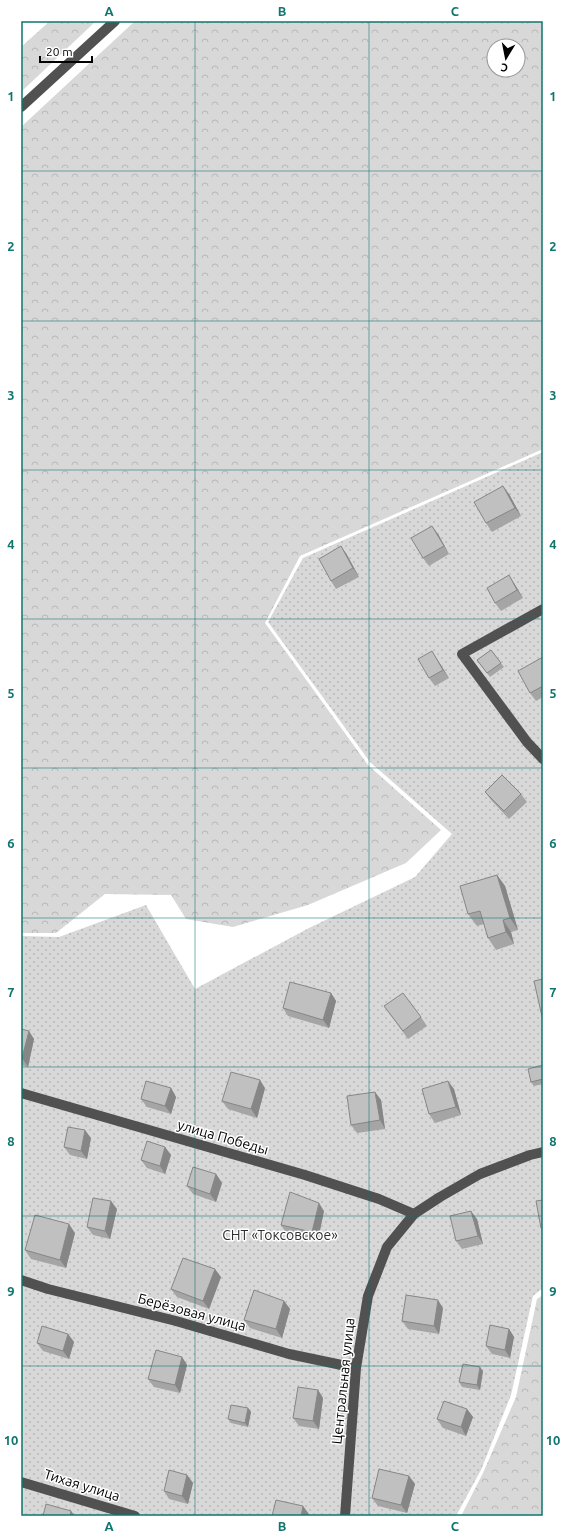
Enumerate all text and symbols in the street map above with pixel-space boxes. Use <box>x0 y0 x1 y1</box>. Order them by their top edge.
text: A <box>104 4 114 18</box>
text: B <box>278 4 287 18</box>
text: C <box>451 4 460 18</box>
scale bar <box>40 38 92 64</box>
north arrow <box>486 38 526 78</box>
text: 20 m <box>46 45 73 58</box>
text: С <box>500 61 509 74</box>
text: 1 <box>7 89 15 103</box>
text: 1 <box>549 89 557 103</box>
text: 2 <box>7 239 15 253</box>
text: 2 <box>549 239 557 253</box>
text: 3 <box>7 388 15 402</box>
text: 3 <box>549 388 557 402</box>
text: 4 <box>7 537 15 551</box>
text: 4 <box>549 537 557 551</box>
text: 5 <box>7 686 15 700</box>
text: 5 <box>549 686 557 700</box>
text: 6 <box>7 836 15 850</box>
text: 6 <box>549 836 557 850</box>
text: 7 <box>7 985 15 999</box>
text: 7 <box>549 985 557 999</box>
street label: улица Победы <box>176 1116 270 1158</box>
text: 8 <box>7 1134 15 1148</box>
text: 8 <box>549 1134 557 1148</box>
park label: СНТ «Токсовское» <box>222 1227 338 1243</box>
text: 9 <box>7 1284 15 1298</box>
text: 9 <box>549 1284 557 1298</box>
street label: Берёзовая улица <box>136 1290 248 1334</box>
street label: Центральная улица <box>328 1317 358 1445</box>
text: 10 <box>4 1433 18 1447</box>
text: 10 <box>546 1433 560 1447</box>
street label: Тихая улица <box>42 1466 122 1504</box>
text: A <box>104 1519 114 1533</box>
text: B <box>278 1519 287 1533</box>
text: C <box>451 1519 460 1533</box>

